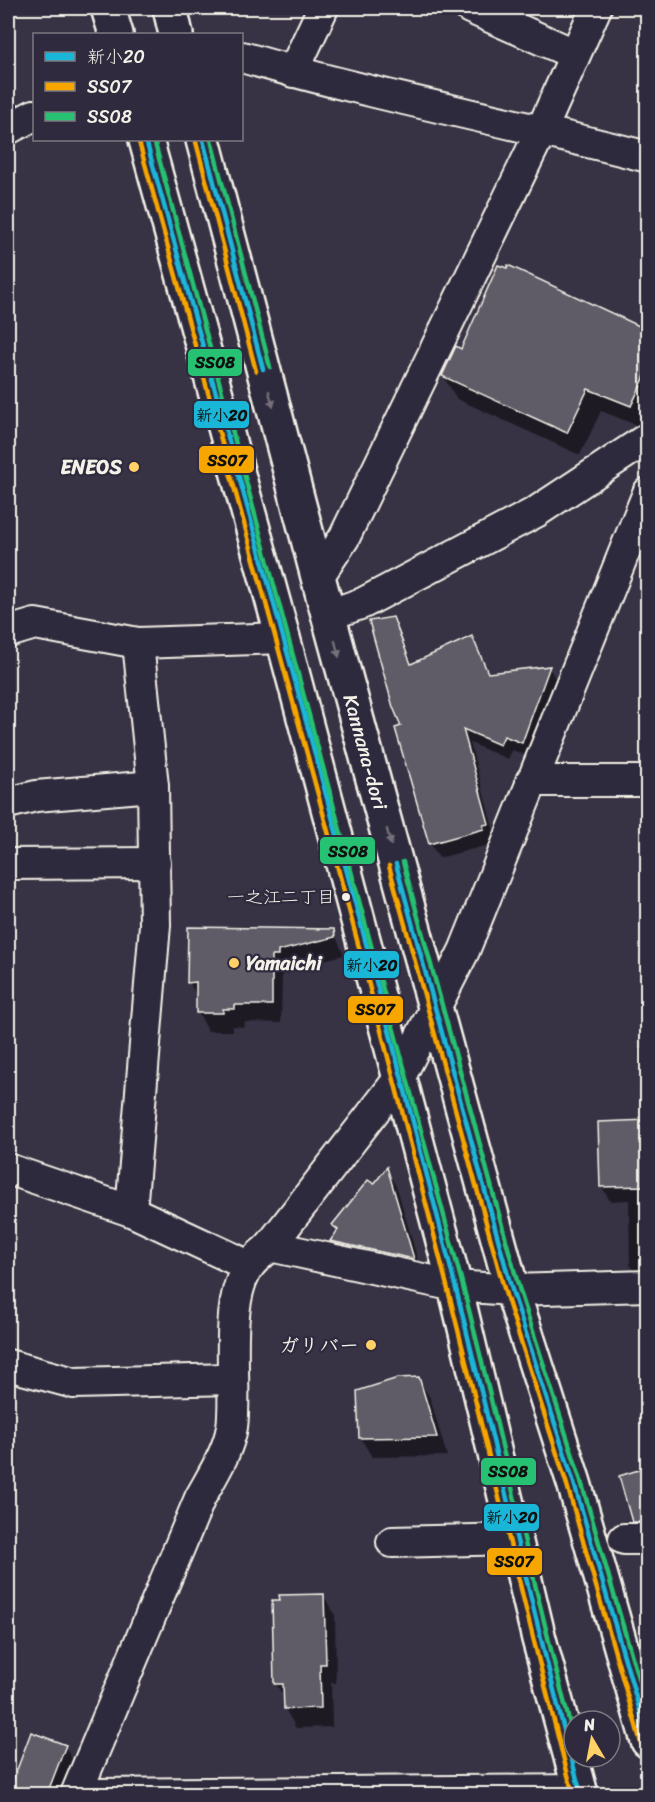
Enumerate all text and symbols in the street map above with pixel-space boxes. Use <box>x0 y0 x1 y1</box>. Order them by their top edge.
legend <box>33 33 243 141</box>
text: 新小20 <box>87 41 145 73</box>
text: SS07 <box>87 71 133 103</box>
text: SS08 <box>87 101 132 133</box>
line badge: SS08 <box>187 348 243 377</box>
text: SS08 <box>194 348 235 377</box>
one-way arrow <box>267 390 277 408</box>
line badge: 新小20 <box>193 400 250 429</box>
text: 新小20 <box>196 401 248 430</box>
line badge: SS07 <box>198 445 255 474</box>
text: SS07 <box>206 446 249 475</box>
place label: ENEOS <box>60 450 122 485</box>
marker: ENEOS <box>127 460 141 474</box>
one-way arrow <box>333 640 343 658</box>
street label: Kannana-dori <box>333 690 398 815</box>
one-way arrow <box>385 828 394 846</box>
line badge: SS08 <box>319 836 376 865</box>
text: SS08 <box>327 837 368 866</box>
place label: 一之江二丁目 <box>227 881 335 913</box>
marker: 一之江二丁目 <box>340 891 352 903</box>
place label: Yamaichi <box>246 946 323 981</box>
line badge: 新小20 <box>343 950 400 979</box>
text: 新小20 <box>346 951 398 980</box>
marker: Yamaichi <box>227 956 241 970</box>
line badge: SS07 <box>347 995 404 1024</box>
text: SS07 <box>354 995 397 1024</box>
place label: ガリバー <box>279 1328 359 1363</box>
marker: ガリバー <box>364 1338 378 1352</box>
line badge: SS08 <box>480 1457 537 1486</box>
text: SS08 <box>487 1457 528 1486</box>
line badge: 新小20 <box>483 1503 540 1532</box>
text: 新小20 <box>486 1503 538 1532</box>
line badge: SS07 <box>486 1547 543 1576</box>
text: SS07 <box>493 1547 536 1576</box>
north arrow <box>562 1709 622 1769</box>
text: N <box>581 1709 598 1740</box>

